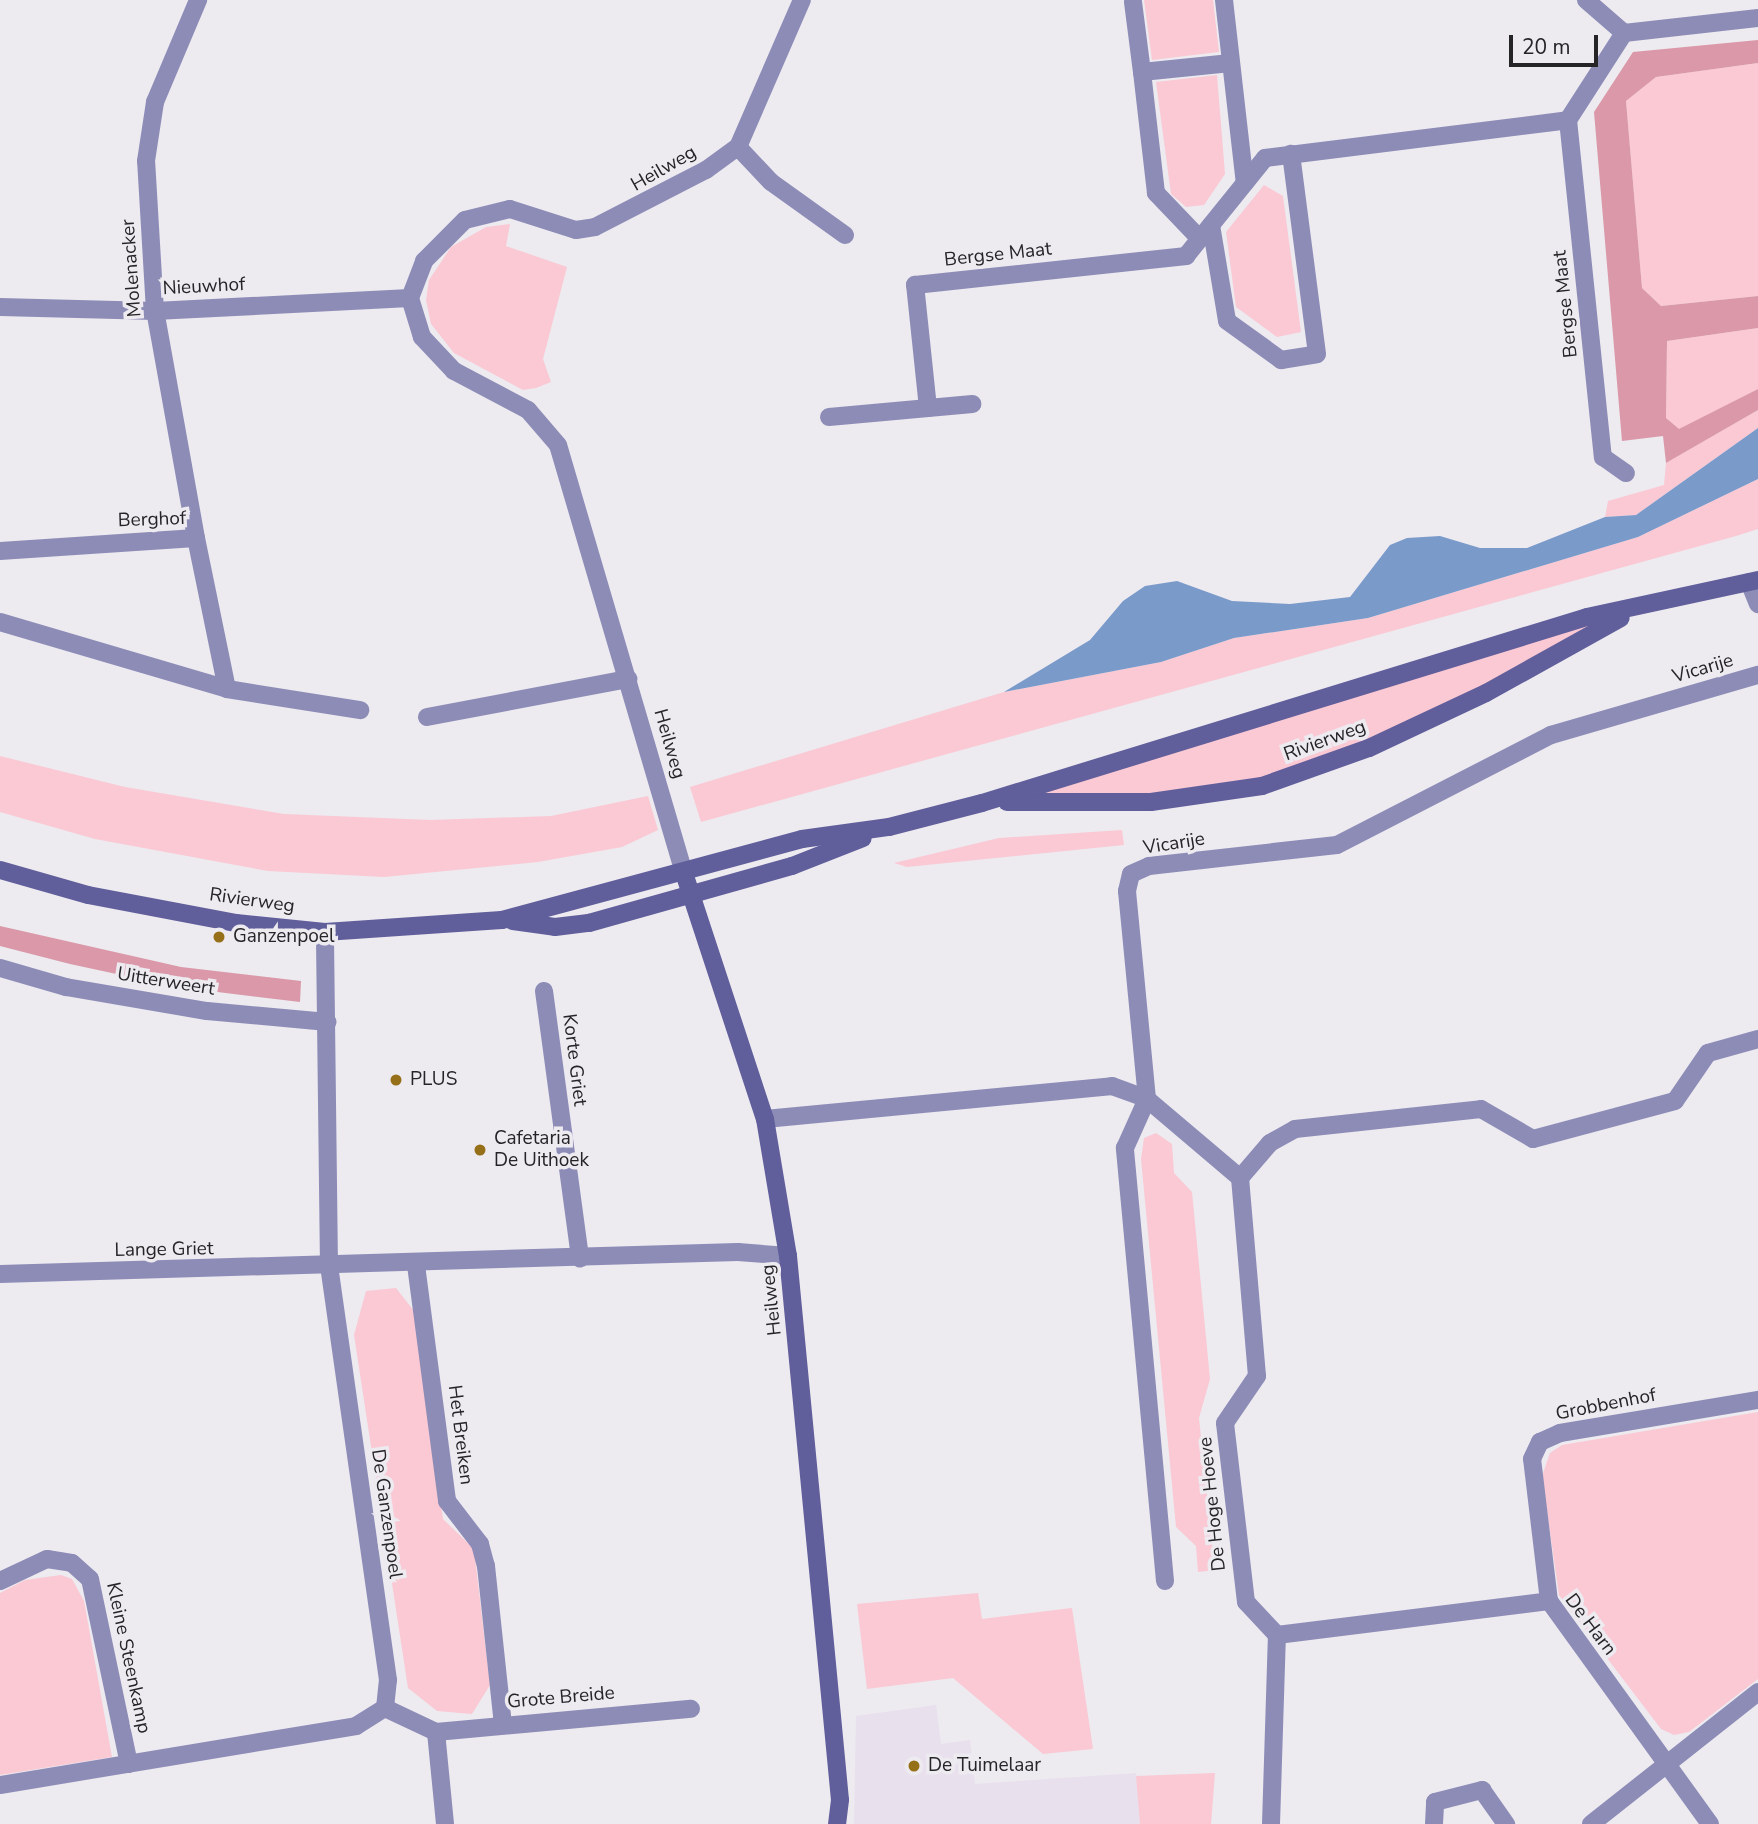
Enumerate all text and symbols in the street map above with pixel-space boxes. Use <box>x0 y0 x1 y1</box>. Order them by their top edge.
scale bar <box>1513 21 1602 65</box>
text: 20 m <box>1522 33 1571 61</box>
street label: Heilweg <box>627 141 701 197</box>
street label: Molenacker <box>117 218 147 318</box>
street label: Bergse Maat <box>943 238 1053 272</box>
street label: Bergse Maat <box>1549 249 1583 359</box>
street label: Nieuwhof <box>162 273 246 301</box>
street label: Berghof <box>117 507 187 533</box>
street label: Vicarije <box>1670 649 1736 689</box>
street label: Heilweg <box>648 707 690 781</box>
street label: Rivierweg <box>1281 716 1369 766</box>
street label: Vicarije <box>1142 828 1206 860</box>
street label: Rivierweg <box>208 884 296 918</box>
place label: Ganzenpoel <box>233 926 335 948</box>
marker: Ganzenpoel <box>211 929 227 945</box>
street label: Uitterweert <box>115 963 217 1001</box>
street label: Korte Griet <box>557 1013 591 1107</box>
place label: PLUS <box>410 1069 457 1091</box>
marker: PLUS <box>388 1072 404 1088</box>
place label: Cafetaria De Uithoek <box>494 1128 589 1172</box>
marker: Cafetaria De Uithoek <box>472 1142 488 1158</box>
street label: Lange Griet <box>114 1238 214 1262</box>
street label: Heilweg <box>757 1263 787 1337</box>
street label: Het Breiken <box>443 1384 477 1486</box>
street label: Grobbenhof <box>1554 1384 1658 1426</box>
street label: De Hoge Hoeve <box>1195 1436 1231 1572</box>
street label: De Ganzenpoel <box>366 1448 406 1580</box>
street label: Kleine Steenkamp <box>101 1580 155 1736</box>
street label: De Harn <box>1559 1590 1621 1660</box>
street label: Grote Breide <box>506 1682 616 1714</box>
place label: De Tuimelaar <box>928 1755 1041 1777</box>
marker: De Tuimelaar <box>906 1758 922 1774</box>

